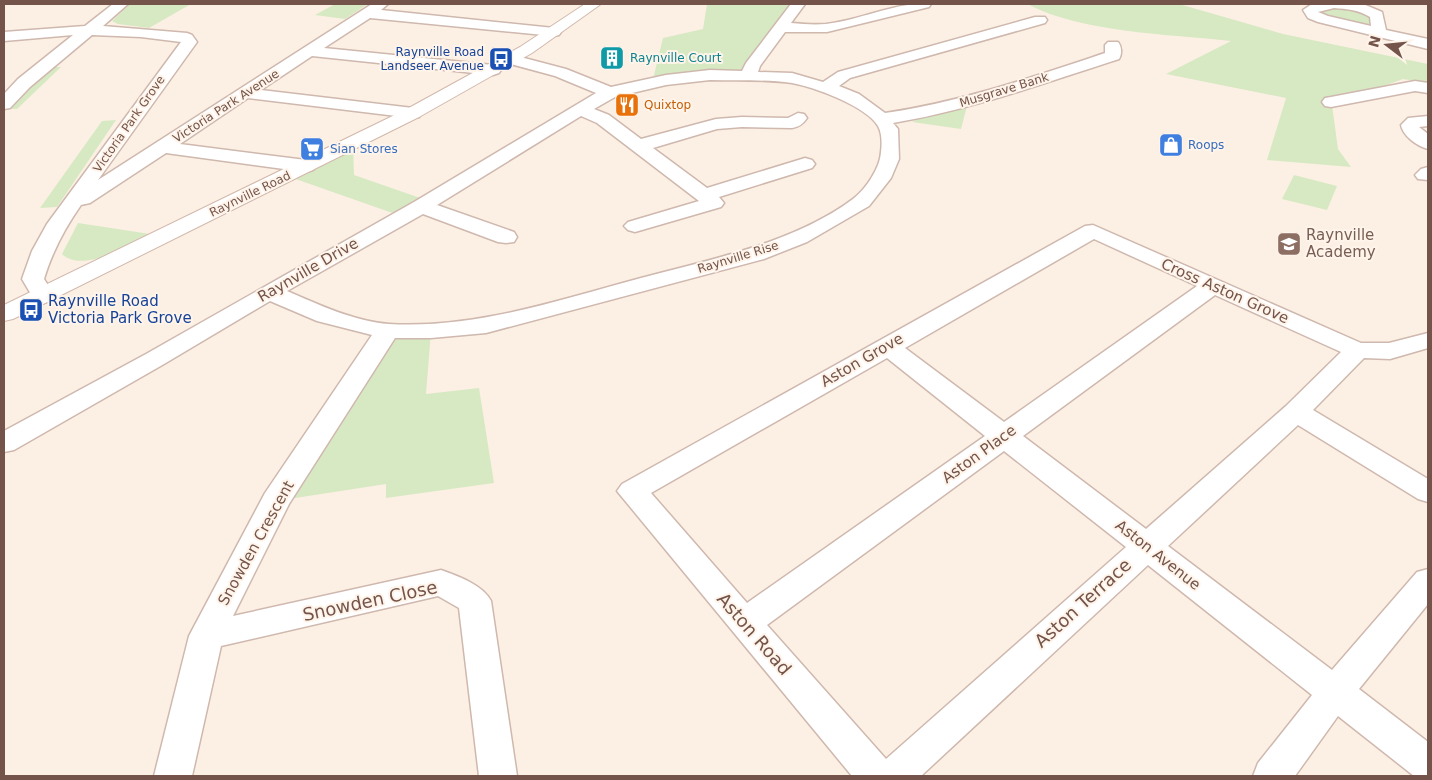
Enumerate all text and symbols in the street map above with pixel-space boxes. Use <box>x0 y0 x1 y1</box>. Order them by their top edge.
north arrow <box>1362 20 1412 70</box>
text: N <box>1365 34 1384 49</box>
place label: Raynville Road Landseer Avenue <box>380 45 484 73</box>
building icon: Raynville Court <box>599 45 625 71</box>
bus stop icon: Raynville Road Landseer Avenue <box>488 46 514 72</box>
place label: Raynville Court <box>630 51 722 65</box>
street label: Victoria Park Avenue <box>170 66 282 146</box>
street label: Musgrave Bank <box>958 70 1050 110</box>
street label: Victoria Park Grove <box>90 73 168 175</box>
restaurant icon: Quixtop <box>614 92 640 118</box>
place label: Quixtop <box>644 98 691 112</box>
shop icon: Roops <box>1158 132 1184 158</box>
supermarket icon: Sian Stores <box>299 136 325 162</box>
place label: Roops <box>1188 138 1224 152</box>
place label: Sian Stores <box>330 142 398 156</box>
street label: Raynville Road <box>207 168 293 220</box>
place label: Raynville Academy <box>1306 226 1376 261</box>
school or university icon: Raynville Academy <box>1276 231 1302 257</box>
street label: Raynville Drive <box>255 234 361 306</box>
street label: Raynville Rise <box>696 238 780 276</box>
street label: Cross Aston Grove <box>1158 255 1292 327</box>
place label: Raynville Road Victoria Park Grove <box>48 292 192 327</box>
bus stop icon: Raynville Road Victoria Park Grove <box>18 297 44 323</box>
street label: Aston Grove <box>818 329 906 391</box>
street label: Aston Place <box>938 421 1020 487</box>
street label: Snowden Crescent <box>214 477 298 608</box>
street label: Aston Avenue <box>1112 516 1204 594</box>
street label: Aston Terrace <box>1030 554 1135 651</box>
street label: Snowden Close <box>301 576 439 625</box>
street label: Aston Road <box>713 588 796 679</box>

